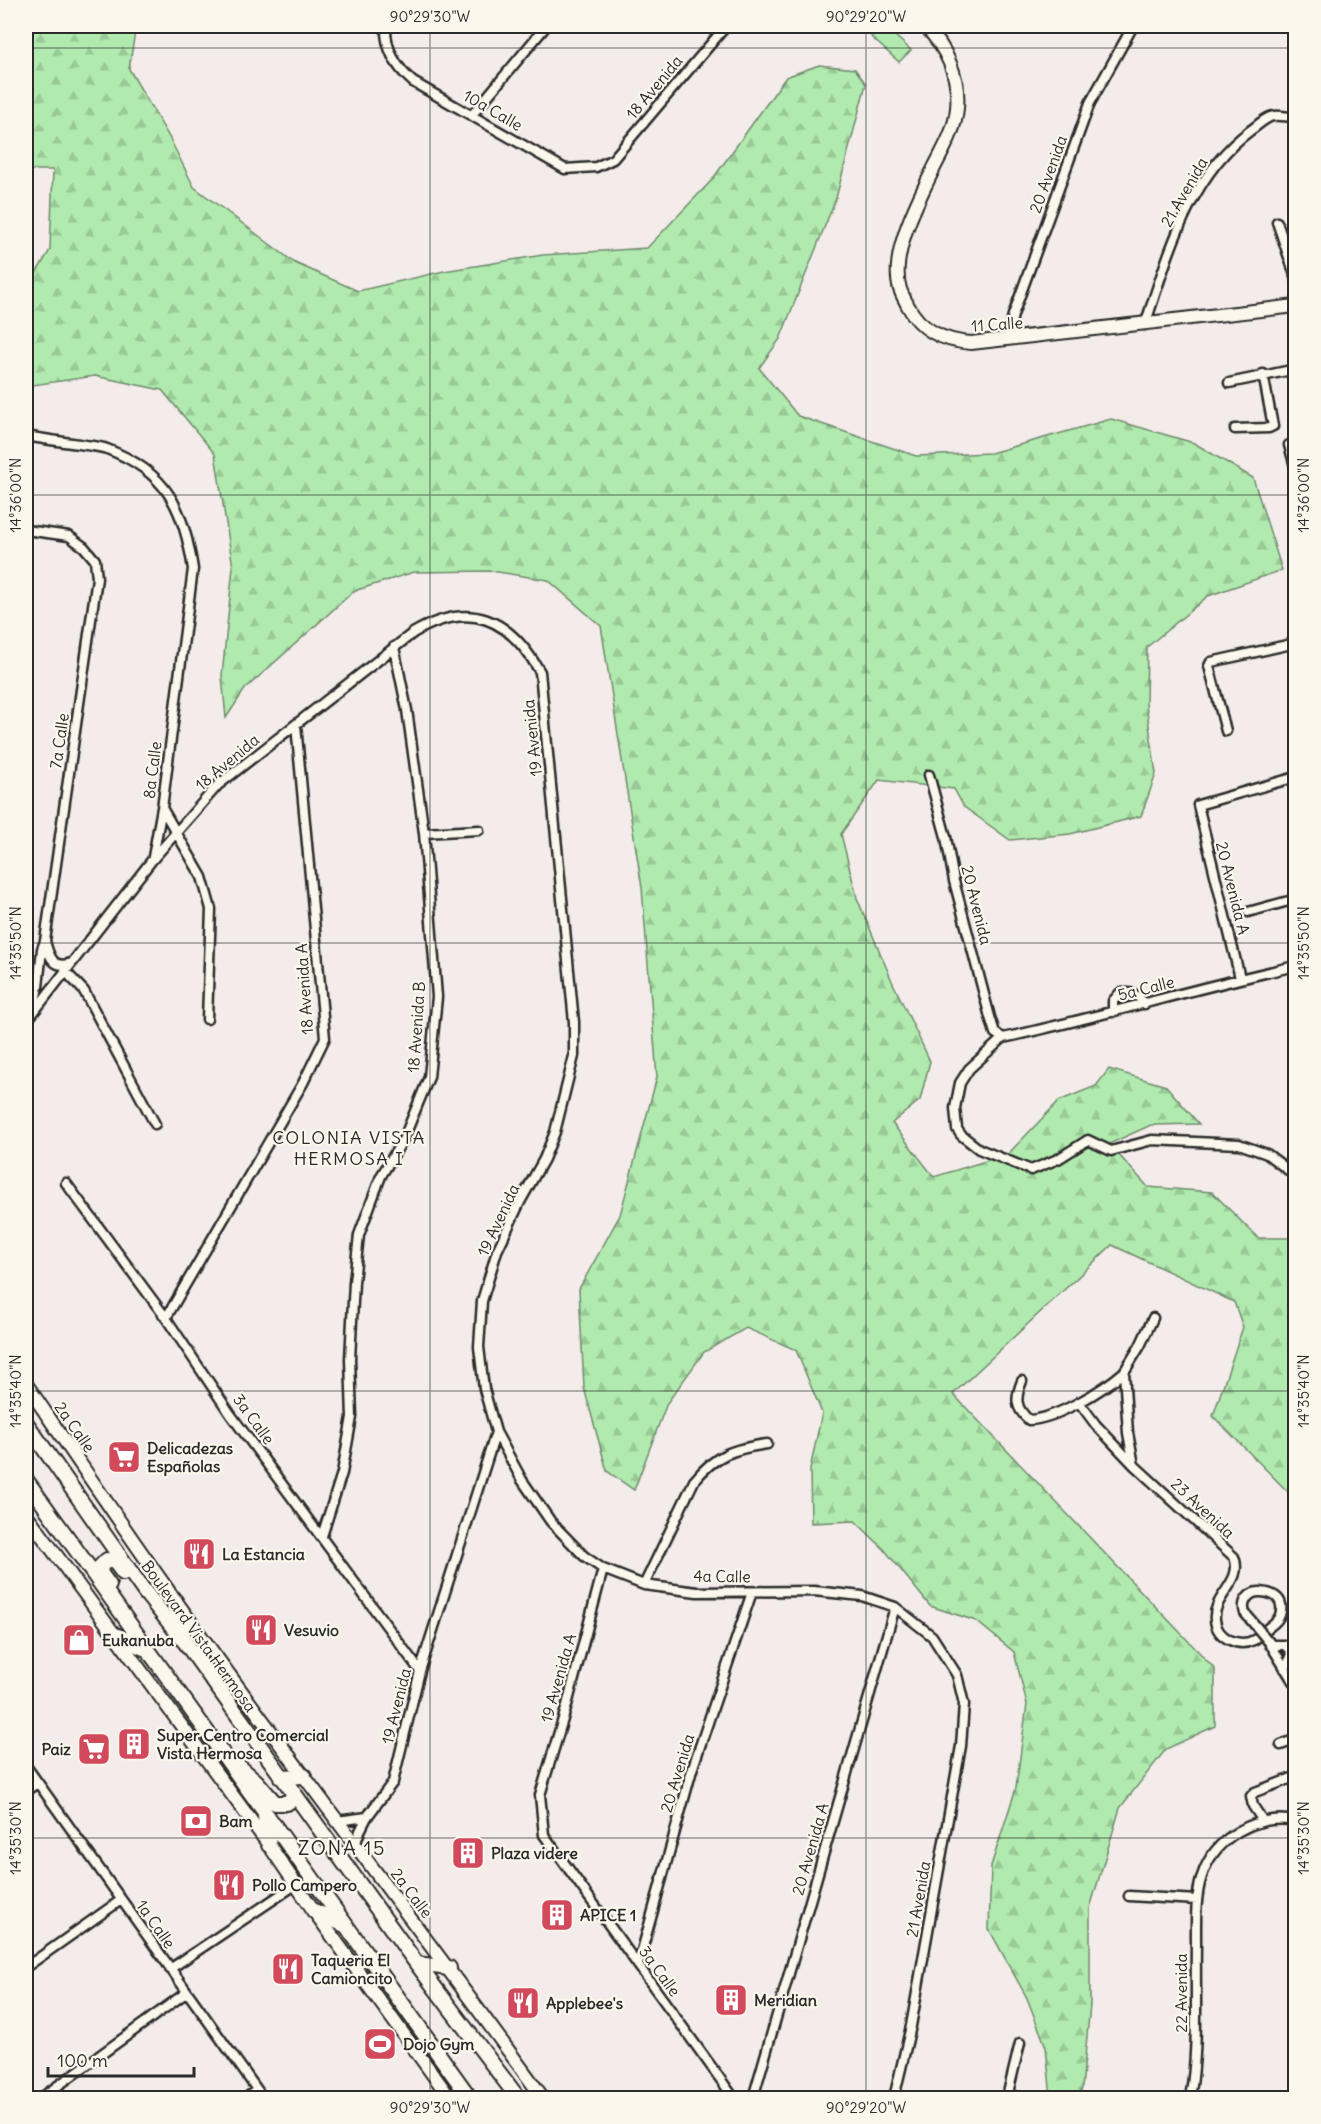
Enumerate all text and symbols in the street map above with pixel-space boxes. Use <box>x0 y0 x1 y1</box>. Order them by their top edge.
text: 90°29'30"W <box>390 7 471 26</box>
text: 90°29'20"W <box>826 7 906 26</box>
street label: 18 Avenida <box>621 51 687 123</box>
street label: 10a Calle <box>460 85 526 135</box>
street label: 20 Avenida <box>1025 132 1071 216</box>
street label: 21 Avenida <box>1156 154 1212 230</box>
street label: 11 Calle <box>970 312 1024 336</box>
text: 14°36'00"N <box>6 458 25 532</box>
text: 14°36'00"N <box>1294 458 1313 532</box>
street label: 19 Avenida <box>518 699 546 777</box>
street label: 7a Calle <box>45 712 73 770</box>
street label: 18 Avenida <box>191 729 263 795</box>
street label: 8a Calle <box>139 740 165 800</box>
street label: 20 Avenida A <box>1212 839 1254 937</box>
street label: 20 Avenida <box>957 863 997 947</box>
text: 14°35'50"N <box>6 906 25 980</box>
text: 14°35'50"N <box>1294 906 1313 980</box>
street label: 18 Avenida A <box>291 943 317 1035</box>
street label: 5a Calle <box>1116 971 1176 1005</box>
street label: 18 Avenida B <box>403 981 429 1073</box>
district label: COLONIA VISTA HERMOSA I <box>272 1126 426 1170</box>
street label: 19 Avenida <box>473 1181 523 1259</box>
text: 14°35'40"N <box>6 1354 25 1428</box>
text: 14°35'40"N <box>1294 1354 1313 1428</box>
street label: 3a Calle <box>229 1390 279 1448</box>
street label: 2a Calle <box>50 1398 100 1456</box>
place label: Delicadezas Españolas <box>147 1438 233 1477</box>
supermarket icon: Delicadezas Españolas <box>106 1439 142 1475</box>
street label: 23 Avenida <box>1167 1474 1239 1542</box>
restaurant icon: La Estancia <box>181 1536 217 1572</box>
place label: La Estancia <box>222 1544 305 1564</box>
street label: Boulevard Vista Hermosa <box>137 1556 261 1716</box>
street label: 4a Calle <box>693 1565 751 1587</box>
restaurant icon: Vesuvio <box>243 1612 279 1648</box>
place label: Vesuvio <box>284 1620 339 1640</box>
shop icon: Eukanuba <box>61 1622 97 1658</box>
place label: Eukanuba <box>102 1630 174 1650</box>
street label: 19 Avenida A <box>536 1631 580 1725</box>
street label: 19 Avenida <box>377 1666 415 1746</box>
place label: Super Centro Comercial Vista Hermosa <box>157 1725 329 1763</box>
building icon: Super Centro Comercial Vista Hermosa <box>116 1726 152 1762</box>
supermarket icon: Paiz <box>76 1731 112 1767</box>
street label: 20 Avenida <box>656 1731 698 1815</box>
place label: Paiz <box>41 1739 71 1759</box>
text: 14°35'30"N <box>6 1801 25 1875</box>
street label: 20 Avenida A <box>787 1801 833 1897</box>
text: 14°35'30"N <box>1294 1801 1313 1875</box>
bank icon: Bam <box>178 1803 214 1839</box>
place label: Bam <box>219 1811 253 1831</box>
district label: ZONA 15 <box>298 1835 386 1860</box>
building icon: Plaza videre <box>450 1835 486 1871</box>
place label: Plaza videre <box>491 1843 578 1863</box>
street label: 21 Avenida <box>901 1859 935 1939</box>
street label: 2a Calle <box>387 1864 437 1922</box>
restaurant icon: Pollo Campero <box>211 1867 247 1903</box>
place label: Pollo Campero <box>252 1875 357 1896</box>
street label: 1a Calle <box>132 1896 180 1952</box>
building icon: APICE 1 <box>539 1897 575 1933</box>
place label: APICE 1 <box>580 1905 636 1925</box>
street label: 3a Calle <box>635 1942 685 2000</box>
place label: Taqueria El Camioncito <box>311 1950 393 1988</box>
restaurant icon: Taqueria El Camioncito <box>270 1951 306 1987</box>
street label: 22 Avenida <box>1171 1953 1191 2033</box>
building icon: Meridian <box>713 1982 749 2018</box>
restaurant icon: Applebee's <box>505 1985 541 2021</box>
place label: Meridian <box>754 1990 817 2010</box>
place label: Applebee's <box>546 1993 623 2014</box>
sports icon: Dojo Gym <box>362 2026 398 2062</box>
place label: Dojo Gym <box>403 2034 474 2055</box>
scale bar <box>48 2040 194 2078</box>
text: 100 m <box>57 2049 108 2072</box>
text: 90°29'30"W <box>390 2098 471 2117</box>
text: 90°29'20"W <box>826 2098 906 2117</box>

